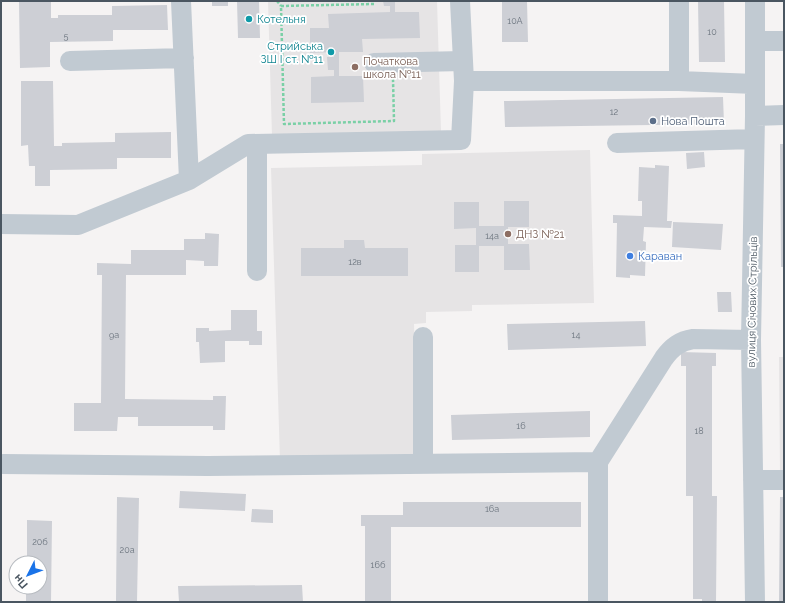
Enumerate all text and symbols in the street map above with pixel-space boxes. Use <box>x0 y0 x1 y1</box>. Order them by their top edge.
place label: Котельня <box>257 13 306 26</box>
marker: Котельня <box>244 14 254 24</box>
house number: 10А <box>507 16 523 26</box>
house number: 10 <box>707 27 717 37</box>
house number: 5 <box>64 31 69 41</box>
place label: Стрийська ЗШ I ст. №11 <box>261 40 323 66</box>
marker: Стрийська ЗШ I ст. №11 <box>326 47 336 57</box>
place label: Початкова школа №11 <box>363 55 421 81</box>
marker: Початкова школа №11 <box>350 62 360 72</box>
house number: 12 <box>610 107 619 117</box>
place label: Нова Пошта <box>661 115 725 128</box>
marker: Нова Пошта <box>648 116 658 126</box>
place label: ДНЗ №21 <box>516 228 564 241</box>
marker: ДНЗ №21 <box>503 229 513 239</box>
house number: 14а <box>485 231 499 241</box>
street label: вулиця Січових Стрільців <box>745 236 760 367</box>
place label: Караван <box>638 250 682 263</box>
marker: Караван <box>625 251 635 261</box>
house number: 12в <box>348 257 362 267</box>
house number: 9а <box>109 330 119 340</box>
house number: 14 <box>572 330 580 340</box>
house number: 16 <box>516 421 526 431</box>
house number: 18 <box>694 426 704 436</box>
house number: 16а <box>485 504 499 514</box>
house number: 20б <box>32 537 48 547</box>
house number: 20а <box>119 545 135 555</box>
north arrow <box>8 555 48 595</box>
house number: 16б <box>371 560 386 570</box>
text: Пн <box>11 572 31 591</box>

